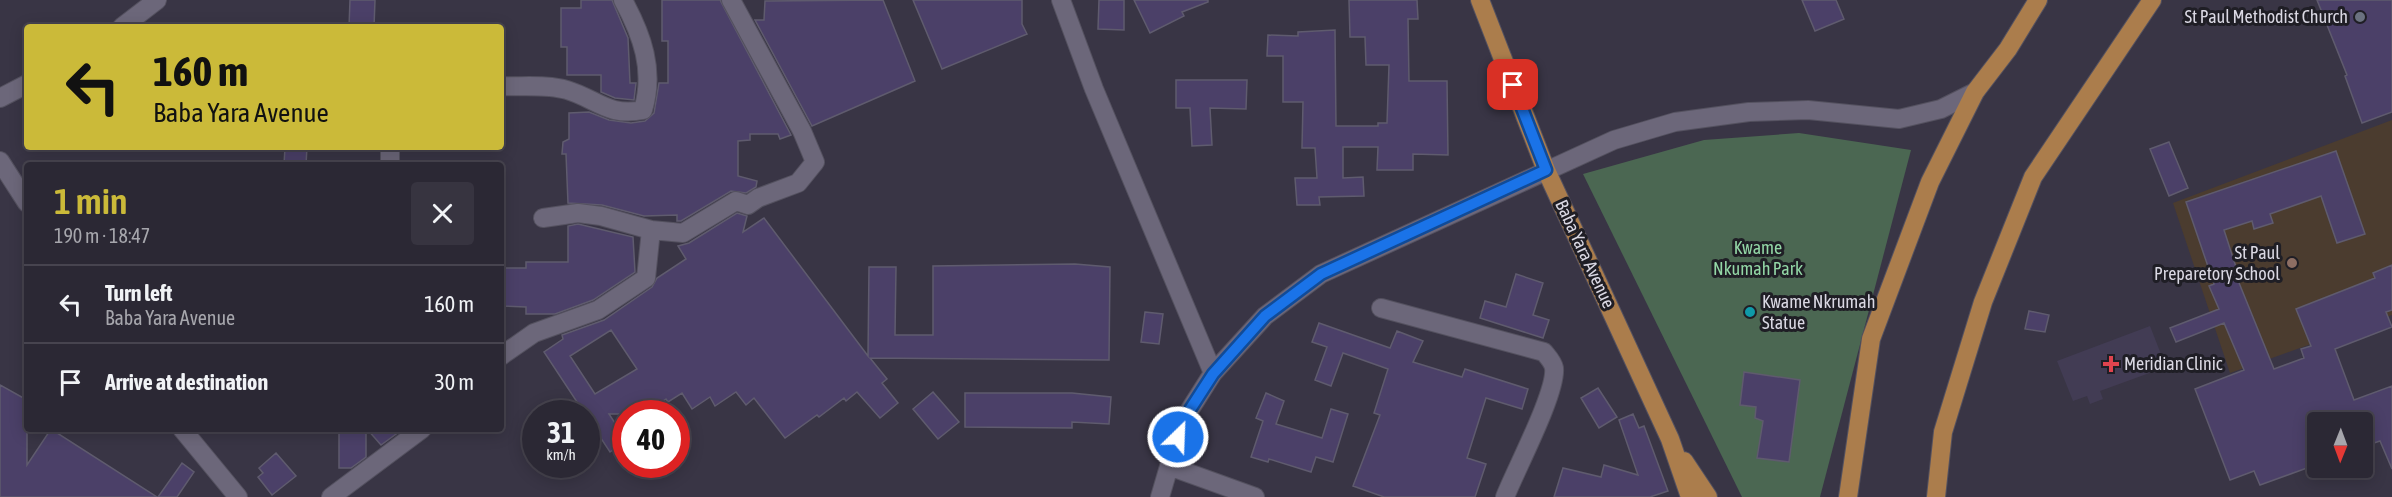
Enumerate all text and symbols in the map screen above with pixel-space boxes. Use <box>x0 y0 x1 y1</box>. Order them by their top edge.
place label: St Paul Methodist Church <box>2185 6 2348 27</box>
marker: St Paul Methodist Church <box>2353 10 2367 24</box>
text: 160 m <box>153 47 248 95</box>
icon: left <box>54 48 132 126</box>
pin <box>1487 59 1538 110</box>
icon: arrive <box>1496 68 1529 101</box>
text: Baba Yara Avenue <box>153 97 329 128</box>
text: 1 min <box>54 180 128 222</box>
button: close <box>411 182 474 245</box>
street label: Baba Yara Avenue <box>1551 196 1620 311</box>
text: 190 m · 18:47 <box>54 224 150 247</box>
park label: Kwame Nkumah Park <box>1713 237 1803 279</box>
place label: St Paul Preparetory School <box>2154 242 2280 284</box>
marker: St Paul Preparetory School <box>2285 256 2299 270</box>
text: Turn left <box>105 280 172 306</box>
icon: left <box>54 288 87 321</box>
text: 160 m <box>424 291 474 317</box>
place label: Kwame Nkrumah Statue <box>1762 291 1875 333</box>
marker: Kwame Nkrumah Statue <box>1743 305 1757 319</box>
text: Baba Yara Avenue <box>105 306 235 329</box>
place label: Meridian Clinic <box>2124 353 2223 374</box>
marker: Meridian Clinic <box>2102 355 2120 373</box>
icon: arrive <box>54 366 87 399</box>
text: Arrive at destination <box>105 369 268 395</box>
text: 30 m <box>434 369 474 395</box>
speed limit sign: 40 <box>612 400 690 478</box>
position arrow <box>1146 405 1210 469</box>
north arrow <box>2307 412 2373 478</box>
map controls <box>2307 412 2373 478</box>
text: 31 <box>547 415 575 449</box>
text: km/h <box>546 446 576 463</box>

